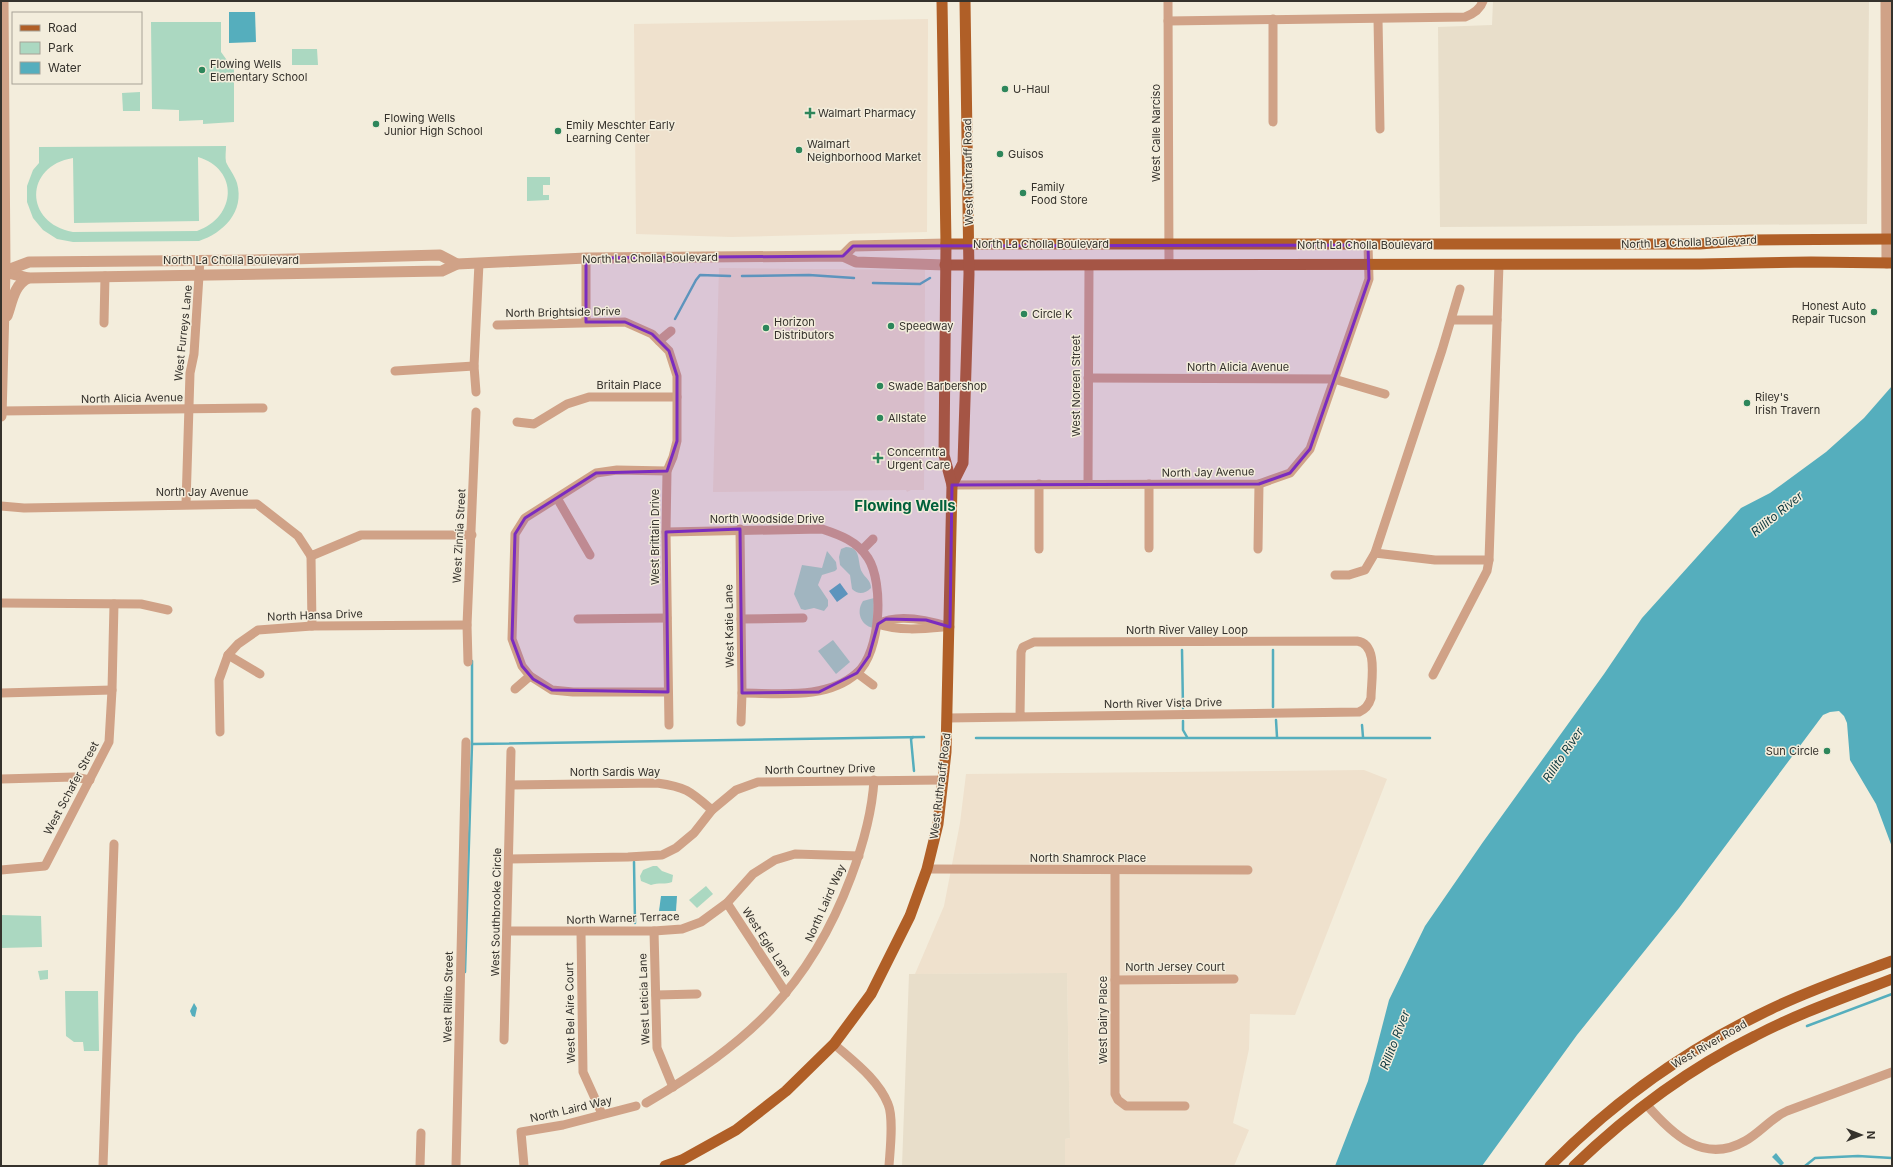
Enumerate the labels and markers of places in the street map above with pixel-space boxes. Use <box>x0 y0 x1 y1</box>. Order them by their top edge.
place label: Flowing Wells Elementary School <box>210 57 307 84</box>
marker: Flowing Wells Elementary School <box>197 65 207 75</box>
place label: U-Haul <box>1013 82 1050 96</box>
marker: U-Haul <box>1000 84 1010 94</box>
place label: Walmart Pharmacy <box>818 106 916 120</box>
marker: Walmart Pharmacy <box>805 108 815 118</box>
place label: Flowing Wells Junior High School <box>384 111 483 138</box>
place label: Emily Meschter Early Learning Center <box>566 118 675 145</box>
marker: Flowing Wells Junior High School <box>371 119 381 129</box>
marker: Emily Meschter Early Learning Center <box>553 126 563 136</box>
place label: Walmart Neighborhood Market <box>807 137 921 164</box>
marker: Walmart Neighborhood Market <box>794 145 804 155</box>
place label: Guisos <box>1008 147 1044 161</box>
marker: Guisos <box>995 149 1005 159</box>
place label: Family Food Store <box>1031 180 1088 207</box>
marker: Family Food Store <box>1018 188 1028 198</box>
place label: Honest Auto Repair Tucson <box>1792 299 1866 326</box>
place label: Circle K <box>1032 307 1073 321</box>
marker: Honest Auto Repair Tucson <box>1869 307 1879 317</box>
marker: Circle K <box>1019 309 1029 319</box>
place label: Horizon Distributors <box>774 315 834 342</box>
place label: Speedway <box>899 319 954 333</box>
marker: Speedway <box>886 321 896 331</box>
marker: Horizon Distributors <box>761 323 771 333</box>
place label: Swade Barbershop <box>888 379 987 393</box>
marker: Swade Barbershop <box>875 381 885 391</box>
place label: Riley's Irish Travern <box>1755 390 1820 417</box>
marker: Riley's Irish Travern <box>1742 398 1752 408</box>
place label: Allstate <box>888 411 926 425</box>
marker: Allstate <box>875 413 885 423</box>
place label: Concerntra Urgent Care <box>887 445 950 472</box>
marker: Concerntra Urgent Care <box>872 452 884 464</box>
place label: Sun Circle <box>1766 744 1819 758</box>
marker: Sun Circle <box>1822 746 1832 756</box>

